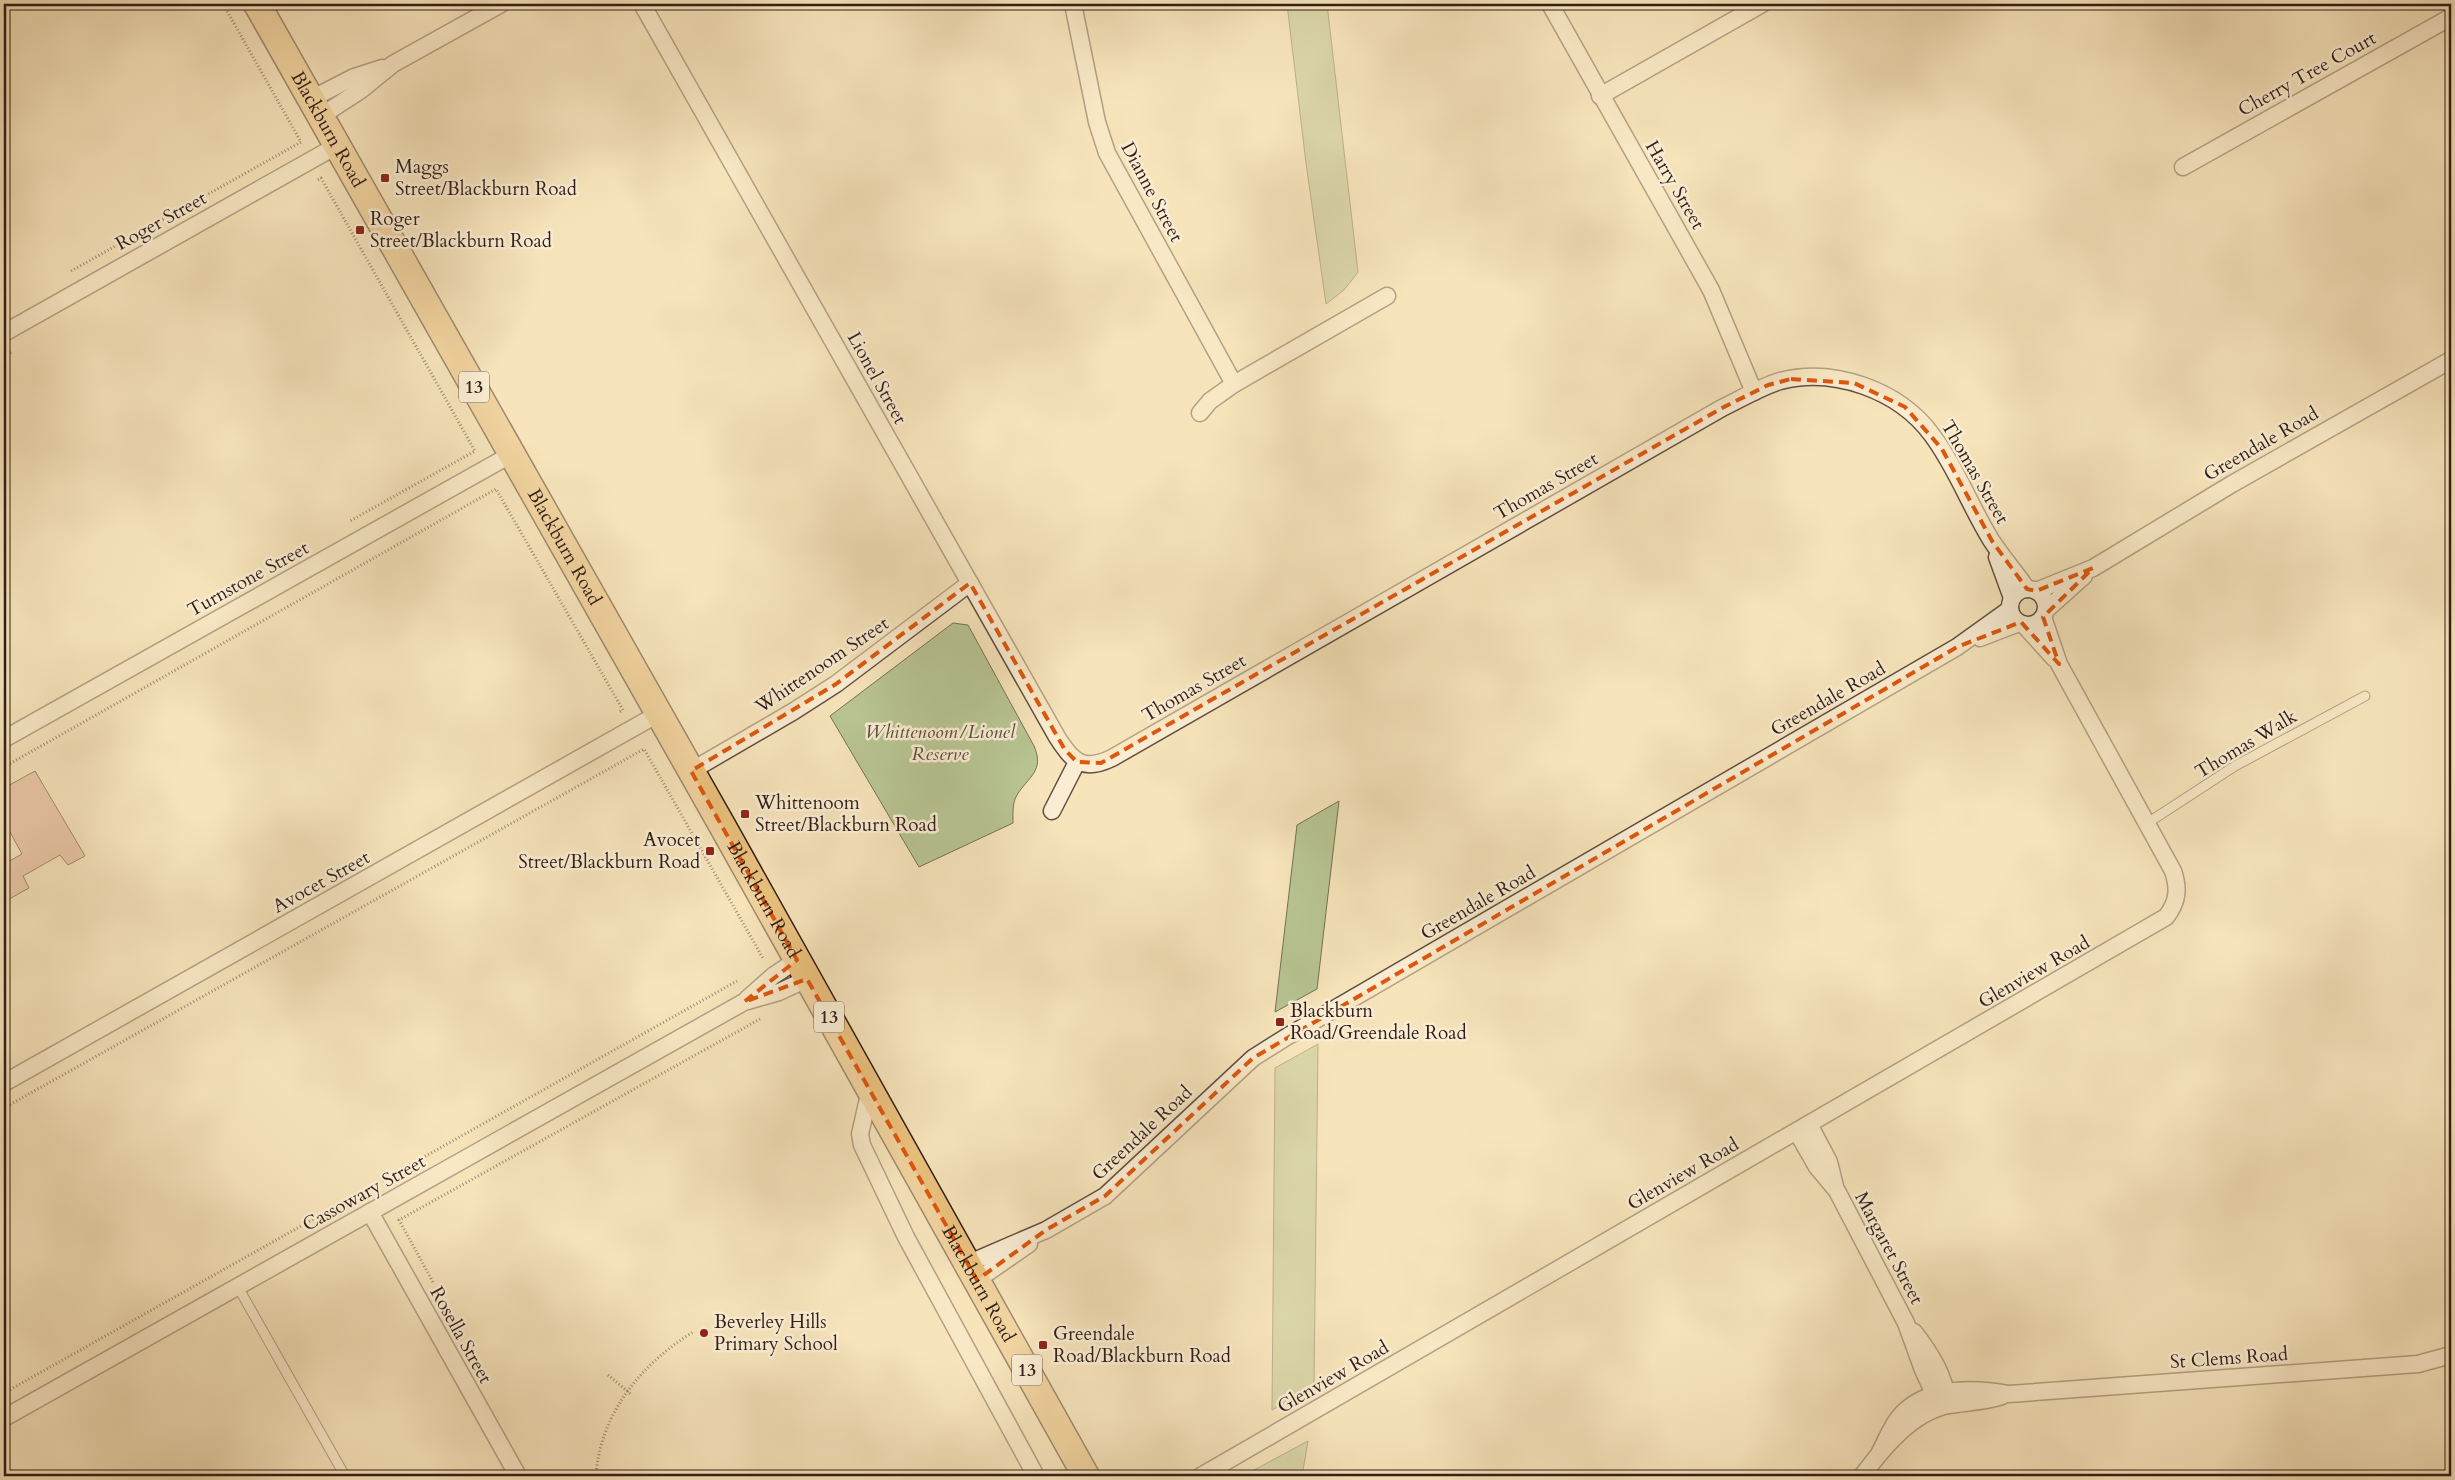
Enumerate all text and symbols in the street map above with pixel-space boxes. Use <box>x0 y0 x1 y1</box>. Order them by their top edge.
street label: Cherry Tree Court <box>2233 25 2381 123</box>
street label: Blackburn Road <box>285 66 371 192</box>
street label: Harry Street <box>1639 136 1711 234</box>
street label: Dianne Street <box>1115 137 1189 247</box>
place label: Maggs Street/Blackburn Road <box>395 154 577 202</box>
marker: Maggs Street/Blackburn Road <box>379 172 391 184</box>
street label: Roger Street <box>111 185 211 257</box>
place label: Roger Street/Blackburn Road <box>370 206 552 254</box>
marker: Roger Street/Blackburn Road <box>354 224 366 236</box>
street label: Lionel Street <box>841 327 913 429</box>
road number: 13 <box>459 372 489 402</box>
street label: Greendale Road <box>2199 401 2323 487</box>
street label: Thomas Street <box>1935 415 2015 529</box>
street label: Thomas Street <box>1489 446 1603 526</box>
street label: Blackburn Road <box>521 484 608 610</box>
street label: Turnstone Street <box>183 535 313 623</box>
street label: Whittenoom Street <box>749 611 894 720</box>
street label: Thomas Street <box>1137 648 1251 728</box>
street label: Greendale Road <box>1766 656 1890 742</box>
street label: Thomas Walk <box>2190 703 2303 785</box>
park label: Whittenoom/Lionel Reserve <box>865 719 1016 767</box>
place label: Whittenoom Street/Blackburn Road <box>754 790 937 838</box>
marker: Whittenoom Street/Blackburn Road <box>739 808 751 820</box>
place label: Avocet Street/Blackburn Road <box>518 827 700 875</box>
street label: Blackburn Road <box>721 837 807 963</box>
street label: Avocet Street <box>268 845 374 919</box>
marker: Avocet Street/Blackburn Road <box>704 845 716 857</box>
street label: Greendale Road <box>1416 860 1540 946</box>
street label: Glenview Road <box>1973 929 2095 1015</box>
place label: Blackburn Road/Greendale Road <box>1290 998 1467 1046</box>
road number: 13 <box>814 1002 844 1032</box>
marker: Blackburn Road/Greendale Road <box>1274 1016 1286 1028</box>
street label: Greendale Road <box>1086 1080 1198 1186</box>
street label: Glenview Road <box>1622 1131 1744 1217</box>
street label: Cassowary Street <box>298 1148 430 1238</box>
street label: Margaret Street <box>1848 1187 1930 1309</box>
street label: Blackburn Road <box>935 1221 1022 1347</box>
street label: Rosella Street <box>424 1282 498 1388</box>
place label: Beverley Hills Primary School <box>714 1309 838 1357</box>
place label: Greendale Road/Blackburn Road <box>1053 1321 1231 1369</box>
marker: Beverley Hills Primary School <box>698 1327 710 1339</box>
street label: Glenview Road <box>1272 1334 1394 1420</box>
marker: Greendale Road/Blackburn Road <box>1037 1339 1049 1351</box>
street label: St Clems Road <box>2169 1341 2289 1375</box>
road number: 13 <box>1012 1354 1042 1386</box>

